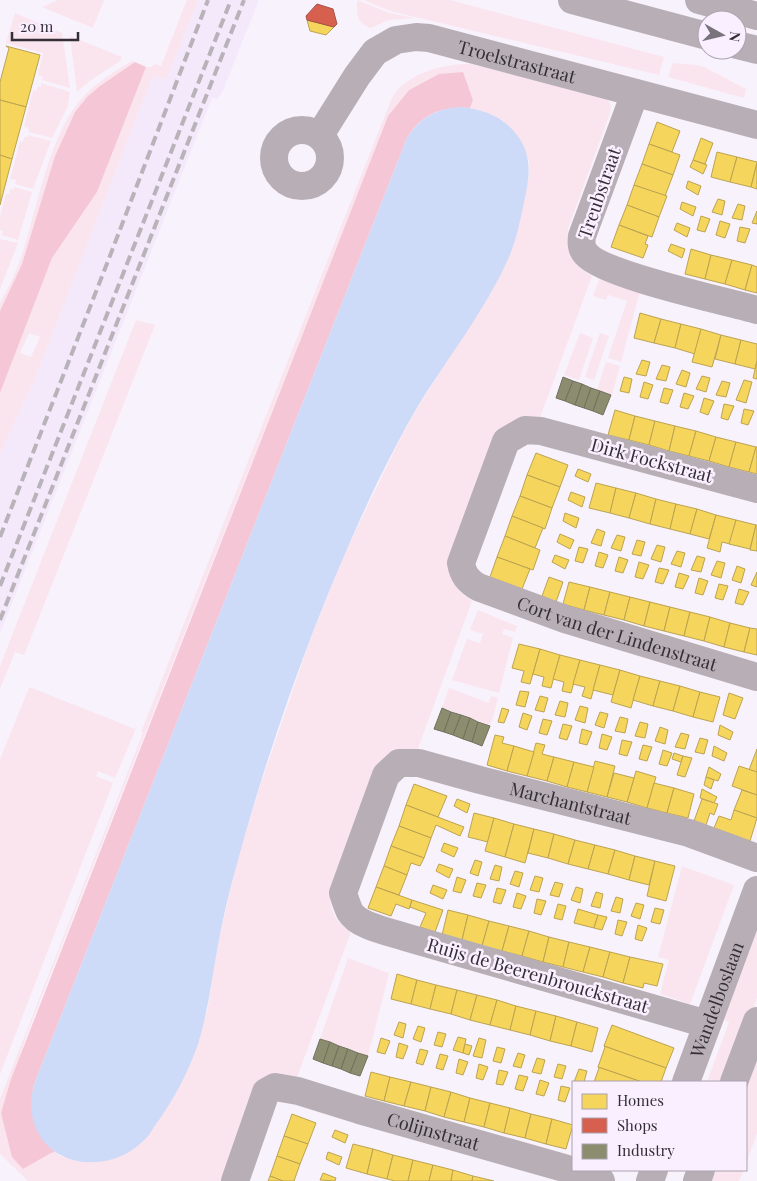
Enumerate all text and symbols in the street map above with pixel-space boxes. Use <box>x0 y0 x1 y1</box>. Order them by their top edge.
scale bar <box>12 10 79 42</box>
north arrow <box>697 10 747 60</box>
text: 20 m <box>20 16 54 36</box>
text: N <box>725 31 745 43</box>
street label: Troelstrastraat <box>455 34 579 89</box>
street label: Treubstraat <box>572 143 626 242</box>
street label: Dirk Fockstraat <box>588 432 716 488</box>
street label: Cort van der Lindenstraat <box>514 590 721 676</box>
street label: Marchantstraat <box>507 776 634 830</box>
street label: Ruijs de Beerenbrouckstraat <box>425 932 652 1018</box>
street label: Wandelboslaan <box>684 938 749 1062</box>
legend <box>572 1081 747 1171</box>
text: Homes <box>617 1090 664 1110</box>
street label: Colijnstraat <box>384 1107 483 1156</box>
text: Shops <box>617 1115 658 1135</box>
text: Industry <box>617 1140 675 1160</box>

